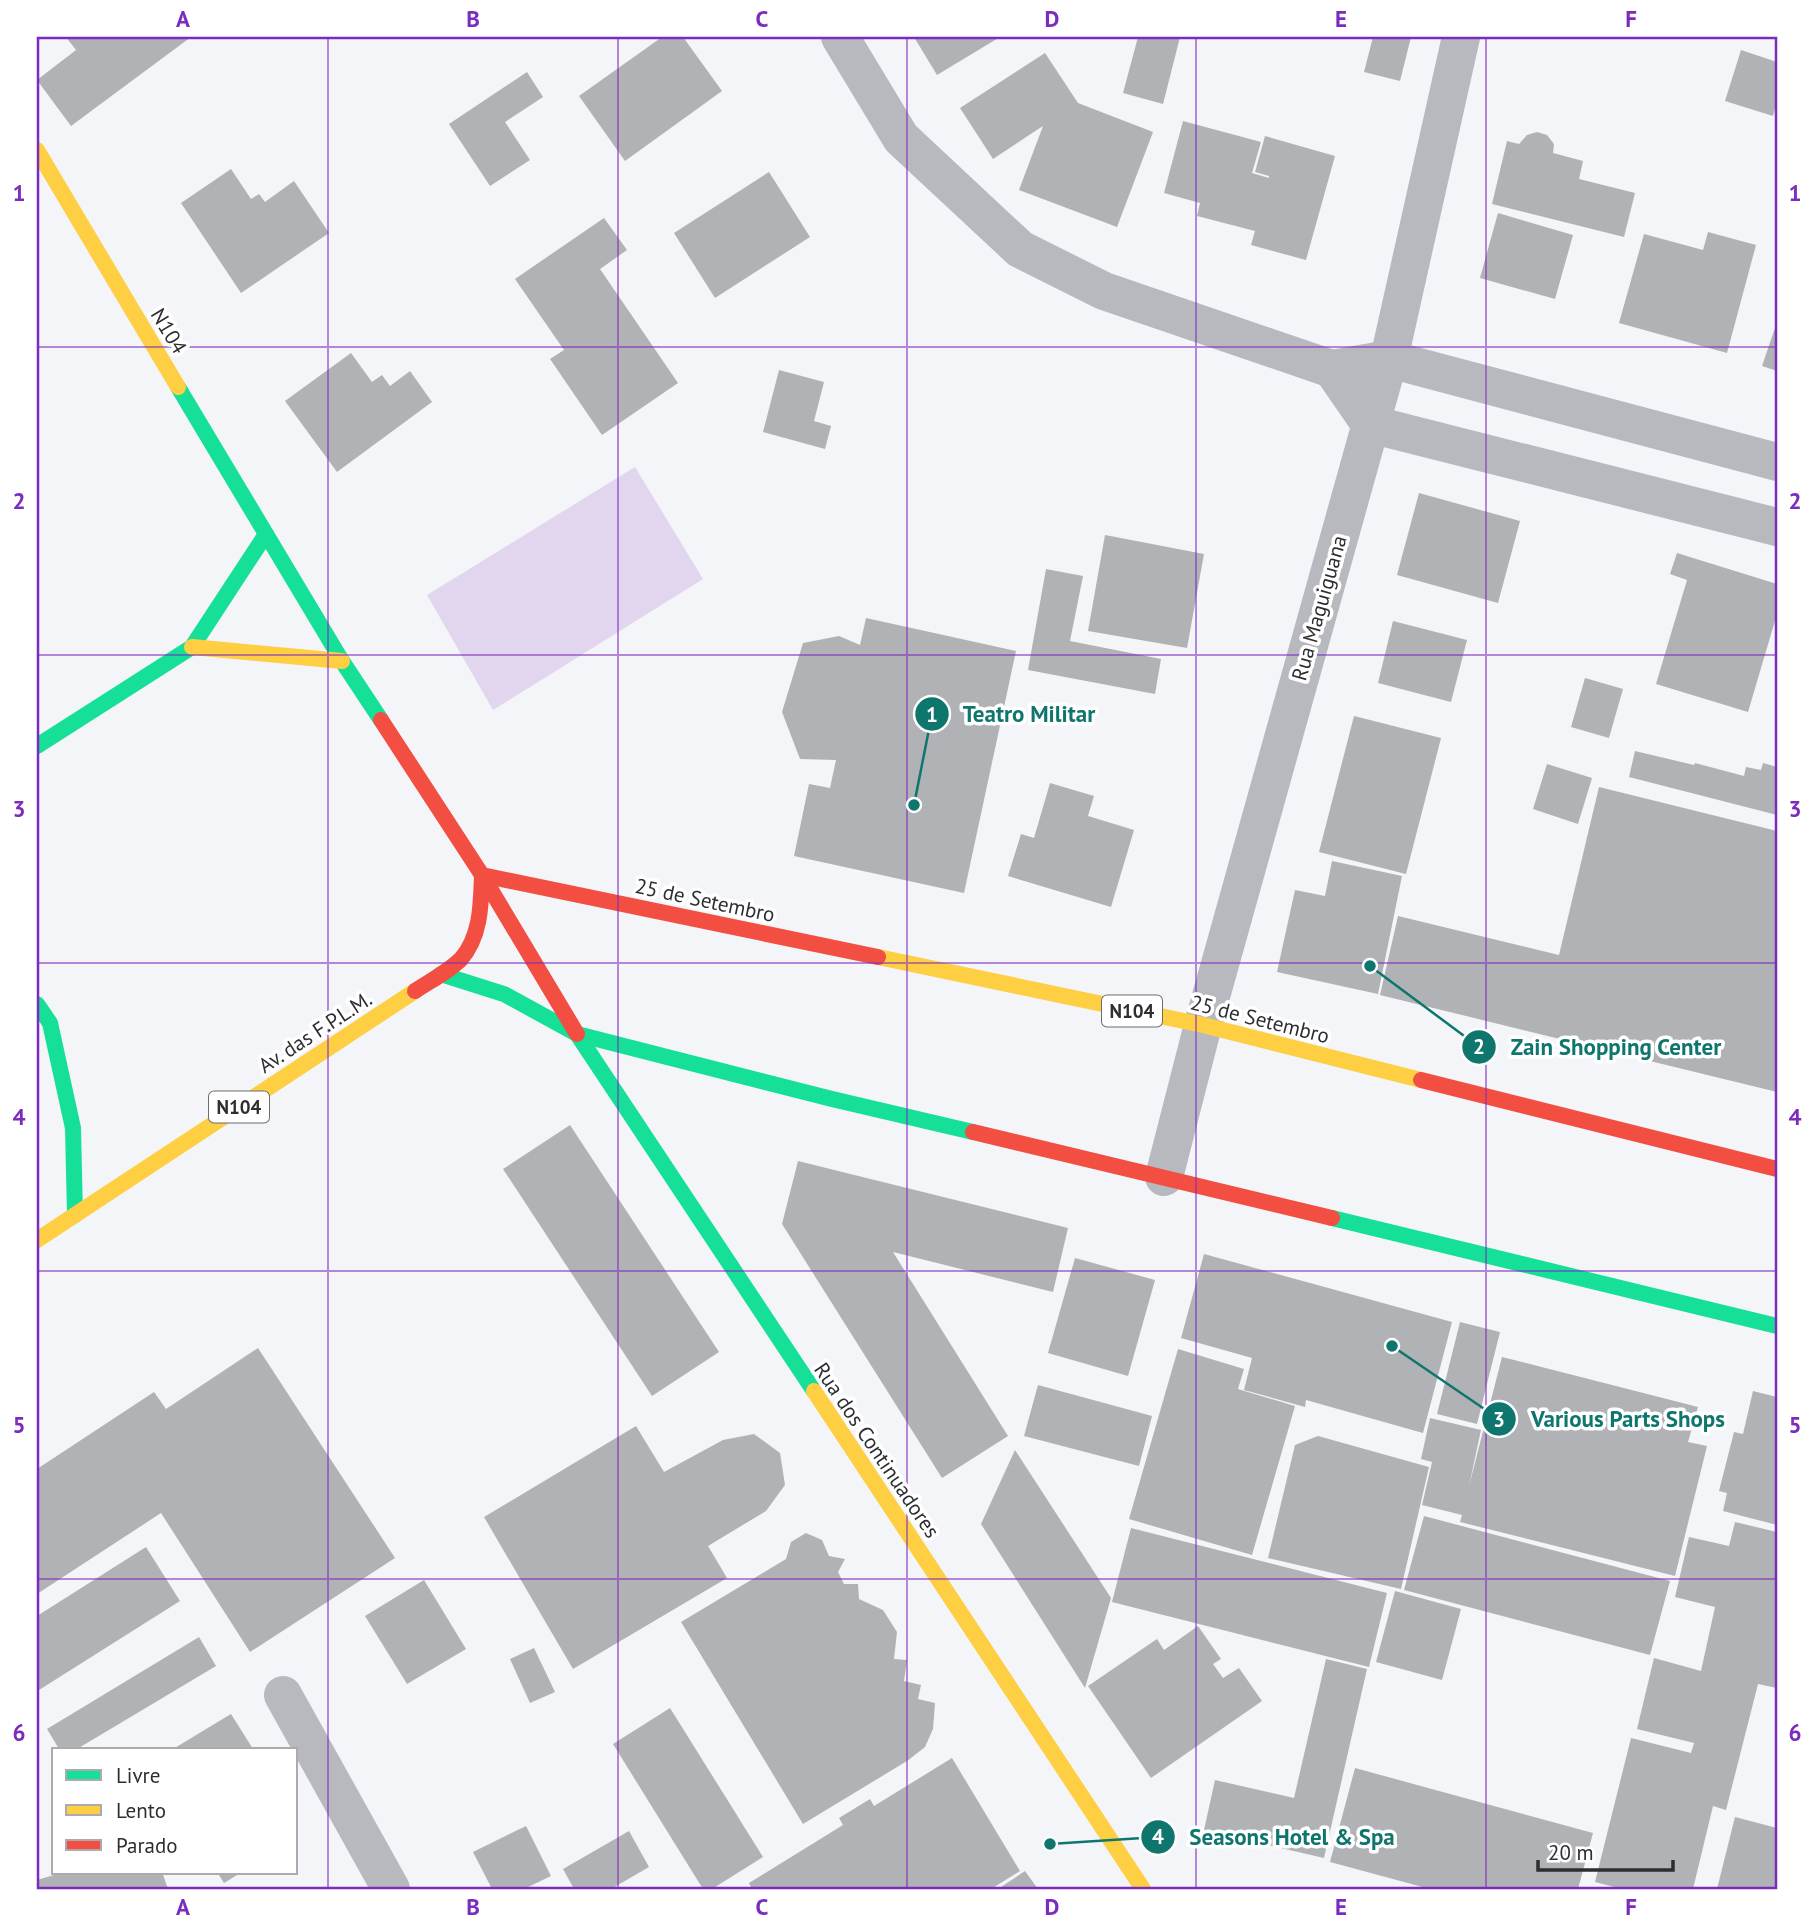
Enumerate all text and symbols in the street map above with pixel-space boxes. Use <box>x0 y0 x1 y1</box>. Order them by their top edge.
text: A <box>176 4 190 33</box>
text: B <box>466 4 480 33</box>
text: C <box>756 4 769 33</box>
text: D <box>1045 4 1059 33</box>
text: E <box>1335 4 1347 33</box>
text: F <box>1625 4 1637 33</box>
text: 1 <box>12 178 26 207</box>
text: 1 <box>1788 178 1802 207</box>
street label: N104 <box>145 303 193 359</box>
text: 2 <box>12 486 26 515</box>
text: 2 <box>1788 486 1802 515</box>
street label: Rua Maguiguana <box>1285 532 1353 684</box>
callout: Teatro Militar <box>914 692 1110 736</box>
text: Teatro Militar <box>963 699 1096 728</box>
text: 1 <box>926 701 938 728</box>
text: 3 <box>12 794 26 823</box>
text: 3 <box>1788 794 1802 823</box>
street label: 25 de Setembro <box>633 872 777 928</box>
street label: Av. das F.P.L.M. <box>253 985 377 1079</box>
street label: 25 de Setembro <box>1188 989 1332 1049</box>
road number: N104 <box>1102 995 1162 1026</box>
callout: Zain Shopping Center <box>1462 1025 1736 1069</box>
text: Zain Shopping Center <box>1511 1032 1722 1061</box>
text: 2 <box>1473 1033 1485 1060</box>
road number: N104 <box>209 1092 269 1122</box>
text: 4 <box>12 1102 26 1131</box>
text: 4 <box>1788 1102 1802 1131</box>
street label: Rua dos Continuadores <box>808 1357 946 1543</box>
callout: Various Parts Shops <box>1482 1397 1739 1441</box>
text: Various Parts Shops <box>1530 1404 1725 1433</box>
text: 3 <box>1493 1406 1505 1433</box>
text: 5 <box>12 1410 26 1439</box>
text: 5 <box>1788 1410 1802 1439</box>
text: 6 <box>12 1718 26 1747</box>
text: 6 <box>1788 1718 1802 1747</box>
legend <box>52 1748 298 1874</box>
text: Livre <box>116 1762 160 1789</box>
text: Lento <box>116 1797 166 1824</box>
callout: Seasons Hotel & Spa <box>1140 1815 1409 1859</box>
text: Seasons Hotel & Spa <box>1189 1822 1395 1851</box>
text: 4 <box>1152 1823 1164 1850</box>
scale bar <box>1538 1828 1672 1872</box>
text: Parado <box>116 1832 178 1859</box>
text: 20 m <box>1548 1839 1594 1866</box>
text: A <box>176 1892 190 1921</box>
text: B <box>466 1892 480 1921</box>
text: C <box>756 1892 769 1921</box>
text: D <box>1045 1892 1059 1921</box>
text: E <box>1335 1892 1347 1921</box>
text: F <box>1625 1892 1637 1921</box>

